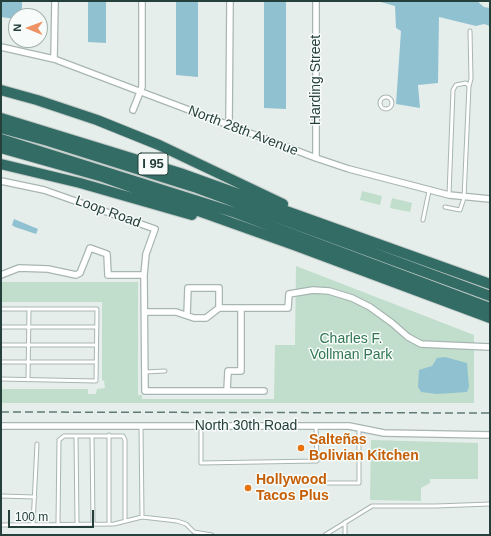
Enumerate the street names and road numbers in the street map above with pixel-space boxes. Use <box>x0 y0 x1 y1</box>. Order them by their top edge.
street label: Harding Street <box>308 35 324 125</box>
street label: North 28th Avenue <box>186 102 300 160</box>
road number: I 95 <box>138 153 168 175</box>
street label: Loop Road <box>73 192 143 232</box>
street label: North 30th Road <box>195 418 297 434</box>

